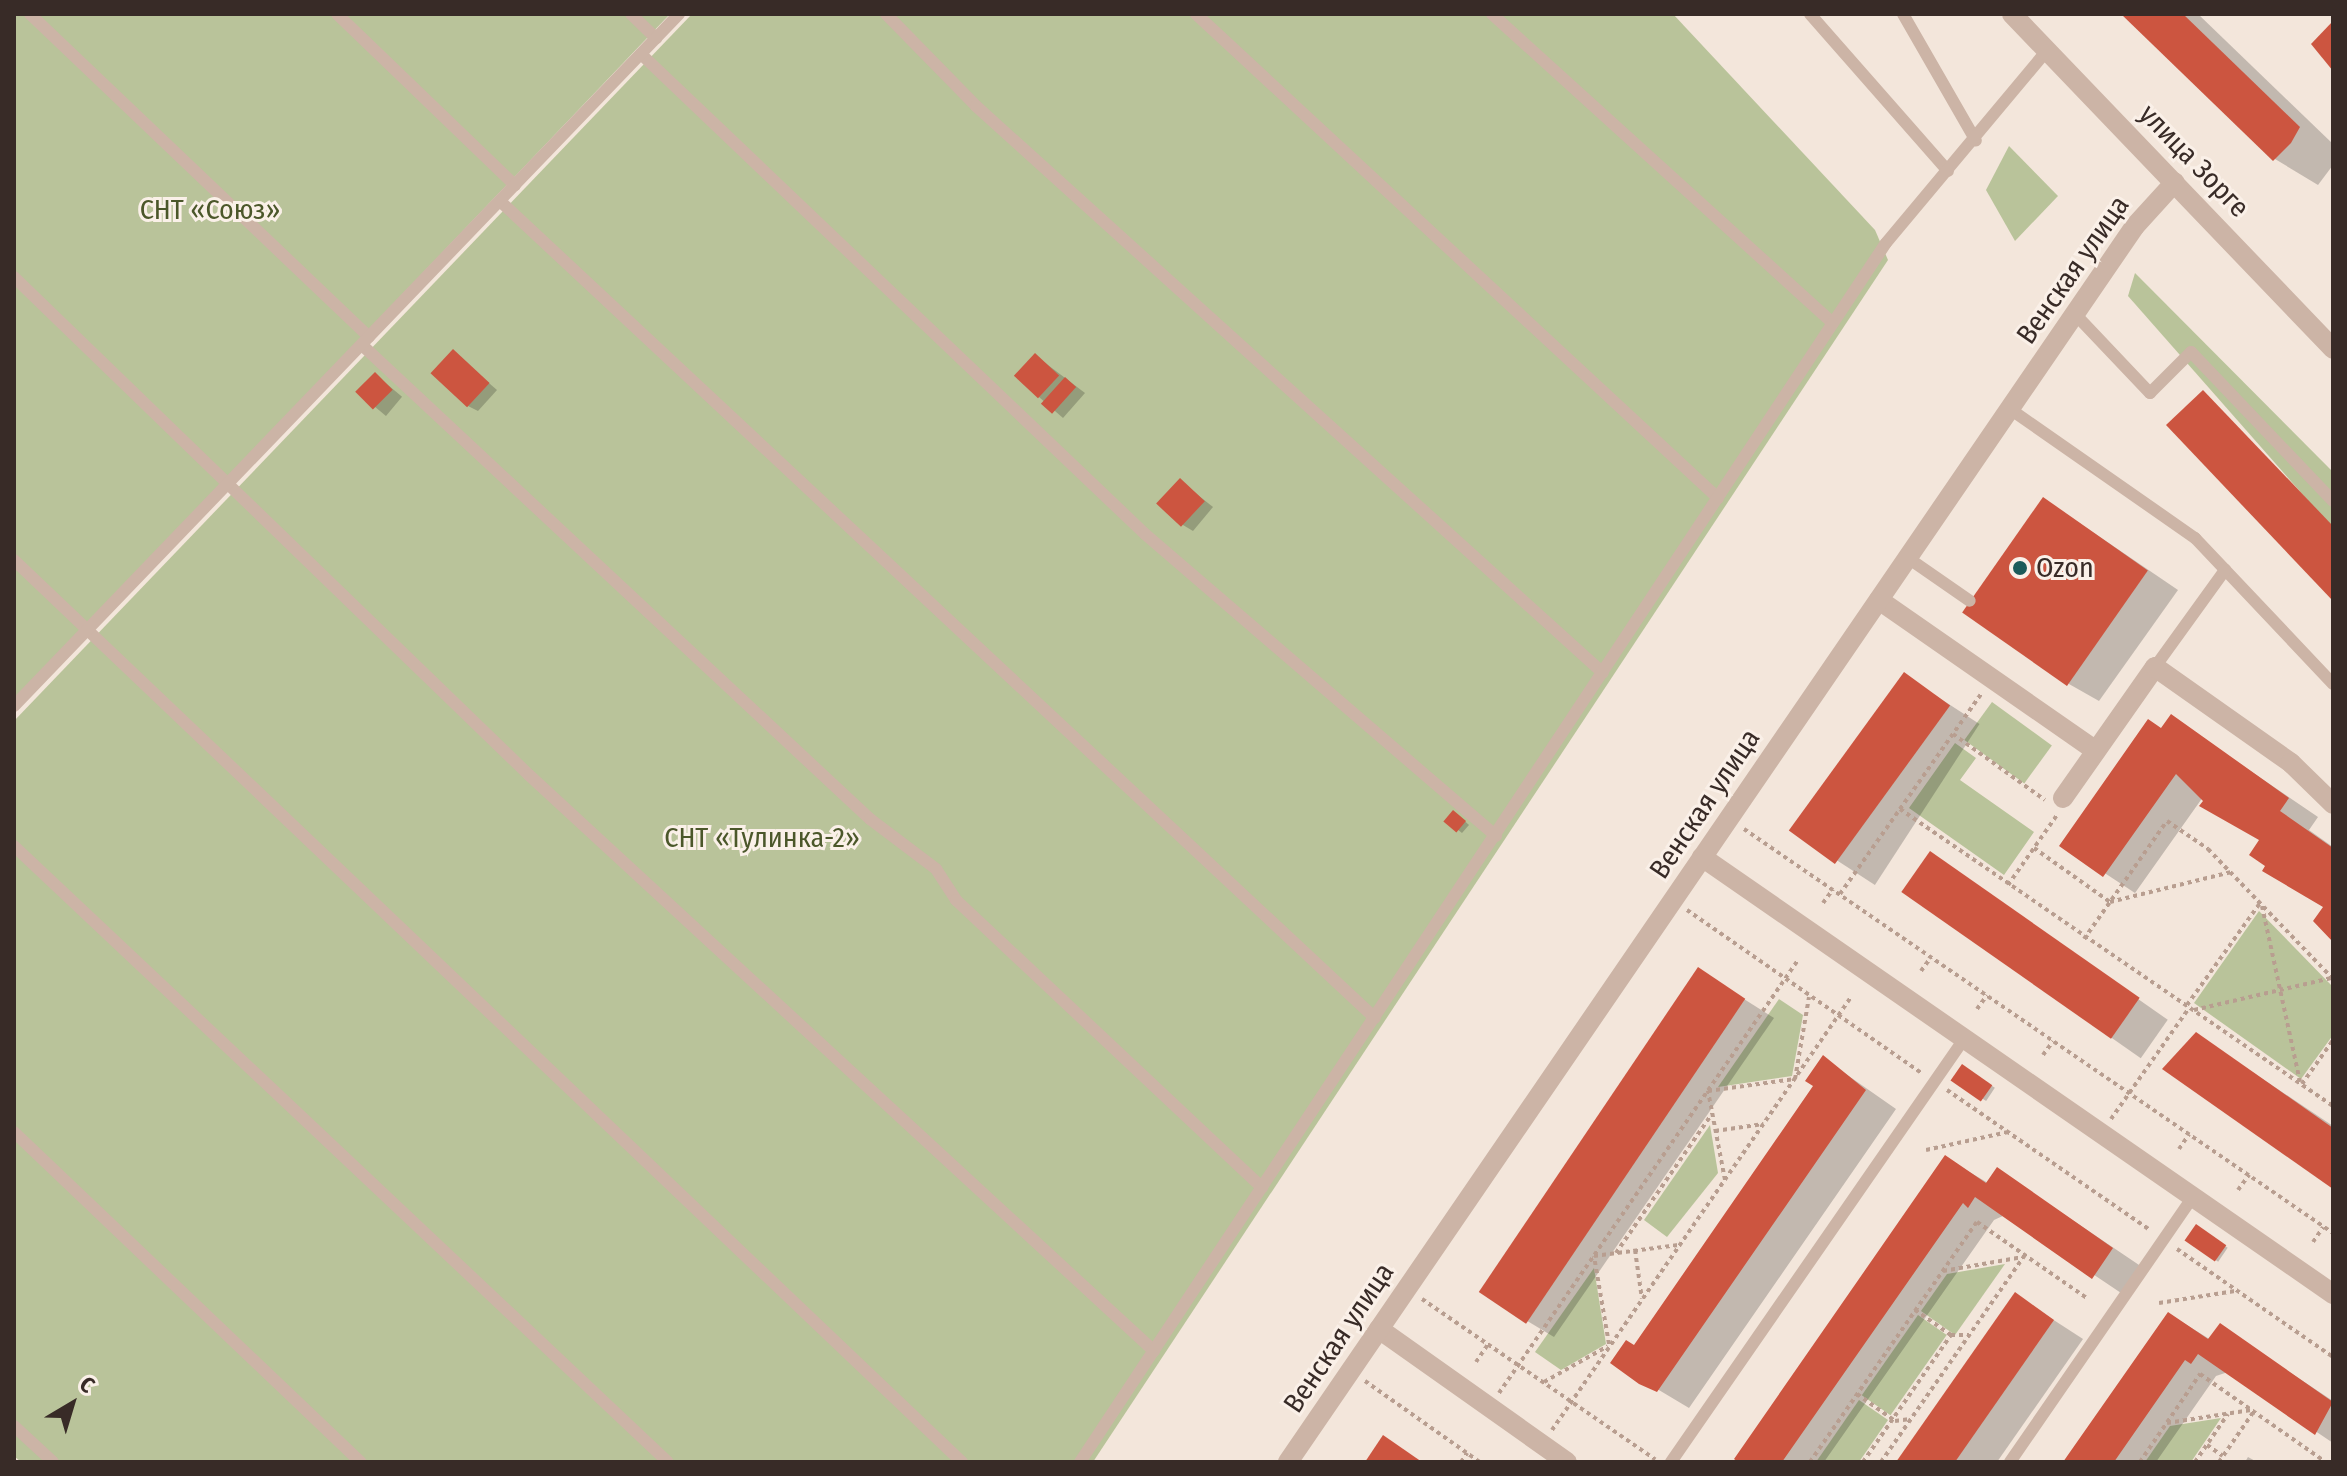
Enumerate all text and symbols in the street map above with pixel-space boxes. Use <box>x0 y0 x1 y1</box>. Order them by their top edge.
street label: улица Зорге <box>2132 98 2256 224</box>
street label: Венская улица <box>2010 189 2136 351</box>
park label: СНТ «Союз» <box>140 193 280 227</box>
place label: Ozon <box>2036 551 2094 585</box>
marker: Ozon <box>2011 559 2029 577</box>
street label: Венская улица <box>1643 723 1767 885</box>
park label: СНТ «Тулинка-2» <box>664 821 860 855</box>
street label: Венская улица <box>1277 1257 1401 1419</box>
north arrow <box>32 1364 112 1444</box>
text: С <box>74 1371 100 1399</box>

